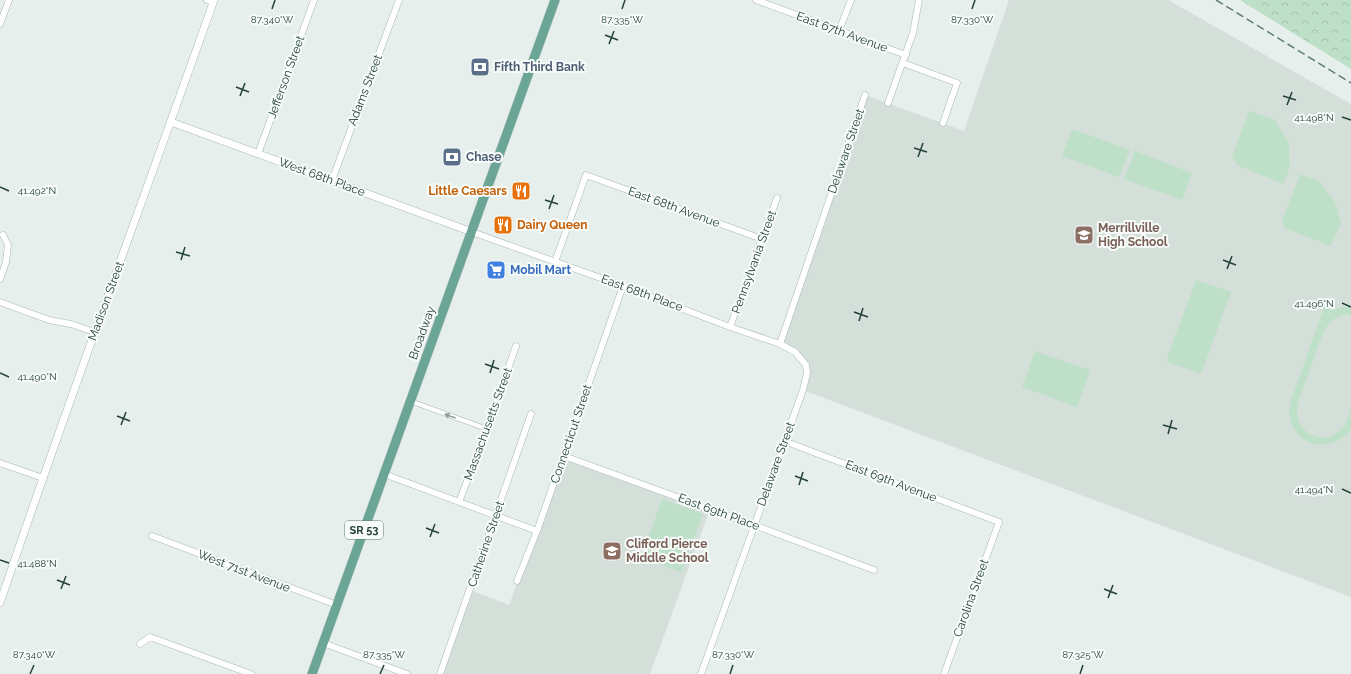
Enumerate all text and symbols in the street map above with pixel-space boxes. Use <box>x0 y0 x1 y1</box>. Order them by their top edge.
street label: East 67th Avenue <box>794 9 890 55</box>
text: 87.340°W <box>251 14 294 25</box>
text: 87.335°W <box>601 14 643 25</box>
text: 87.330°W <box>951 14 994 25</box>
street label: Jefferson Street <box>265 34 307 120</box>
street label: Adams Street <box>345 52 385 128</box>
bank icon: Fifth Third Bank <box>469 56 491 78</box>
place label: Fifth Third Bank <box>494 60 585 74</box>
street label: Delaware Street <box>825 107 867 195</box>
text: 41.498°N <box>1294 112 1334 123</box>
bank icon: Chase <box>441 146 463 168</box>
place label: Chase <box>466 150 501 164</box>
street label: West 68th Place <box>277 155 367 199</box>
restaurant icon: Little Caesars <box>510 180 532 202</box>
place label: Little Caesars <box>428 184 507 198</box>
street label: East 68th Avenue <box>626 184 722 230</box>
text: 41.492°N <box>18 185 56 196</box>
street label: Pennsylvania Street <box>729 208 779 316</box>
restaurant icon: Dairy Queen <box>492 214 514 236</box>
place label: Dairy Queen <box>517 218 587 232</box>
place label: Merrillville High School <box>1098 221 1168 249</box>
school or university icon: Merrillville High School <box>1073 224 1095 246</box>
street label: Madison Street <box>85 259 127 343</box>
supermarket icon: Mobil Mart <box>485 259 507 281</box>
place label: Mobil Mart <box>510 263 571 277</box>
street label: East 68th Place <box>599 272 685 314</box>
text: 41.496°N <box>1294 298 1334 309</box>
street label: Broadway <box>406 304 438 362</box>
street label: Massachusetts Street <box>461 366 515 482</box>
text: 41.490°N <box>17 371 57 382</box>
street label: Connecticut Street <box>548 383 594 485</box>
one-way arrow <box>444 413 456 419</box>
street label: Delaware Street <box>754 420 798 508</box>
street label: East 69th Avenue <box>843 457 939 505</box>
text: 41.494°N <box>1295 484 1333 495</box>
street label: East 69th Place <box>676 491 762 533</box>
street label: Catherine Street <box>465 499 507 589</box>
road number: SR 53 <box>345 521 383 539</box>
place label: Clifford Pierce Middle School <box>626 537 709 565</box>
school or university icon: Clifford Pierce Middle School <box>601 540 623 562</box>
street label: West 71st Avenue <box>196 547 292 595</box>
street label: Carolina Street <box>950 557 992 639</box>
text: 41.488°N <box>17 558 57 569</box>
text: 87.340°W <box>13 649 56 660</box>
text: 87.335°W <box>363 649 405 660</box>
text: 87.330°W <box>712 649 755 660</box>
text: 87.325°W <box>1062 649 1104 660</box>

